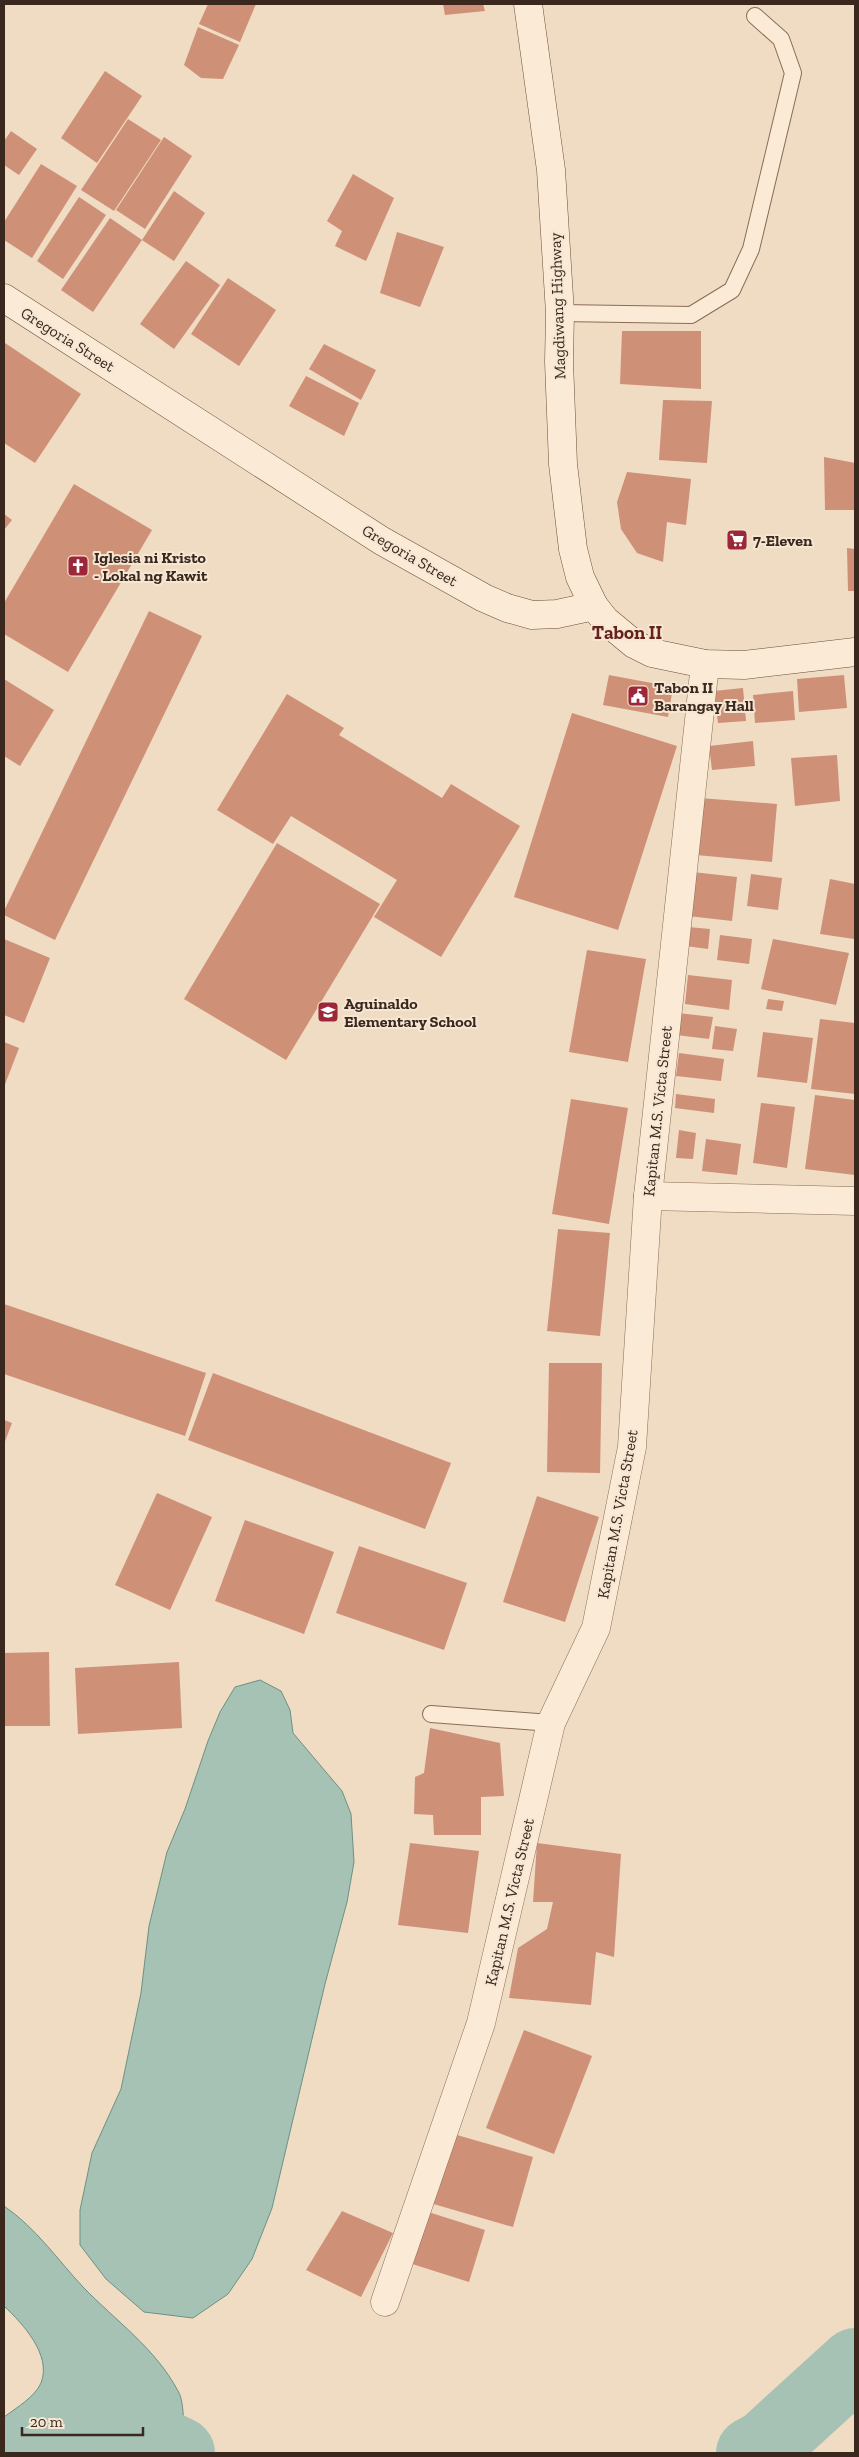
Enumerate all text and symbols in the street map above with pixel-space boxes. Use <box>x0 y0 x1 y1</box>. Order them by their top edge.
street label: Magdiwang Highway <box>545 231 570 380</box>
street label: Gregoria Street <box>17 303 118 376</box>
street label: Gregoria Street <box>359 520 461 590</box>
supermarket icon: 7-Eleven <box>725 528 749 552</box>
place label: 7-Eleven <box>753 531 813 550</box>
place label: Iglesia ni Kristo - Lokal ng Kawit <box>94 548 208 585</box>
church icon: Iglesia ni Kristo - Lokal ng Kawit <box>66 554 90 578</box>
district label: Tabon II <box>592 621 662 644</box>
place label: Tabon II Barangay Hall <box>654 678 754 715</box>
public building icon: Tabon II Barangay Hall <box>626 684 650 708</box>
place label: Aguinaldo Elementary School <box>344 994 477 1031</box>
school or university icon: Aguinaldo Elementary School <box>316 1000 340 1024</box>
street label: Kapitan M.S. Victa Street <box>639 1025 676 1197</box>
street label: Kapitan M.S. Victa Street <box>593 1428 642 1600</box>
street label: Kapitan M.S. Victa Street <box>481 1816 538 1988</box>
scale bar <box>22 2404 144 2436</box>
text: 20 m <box>30 2413 63 2431</box>

